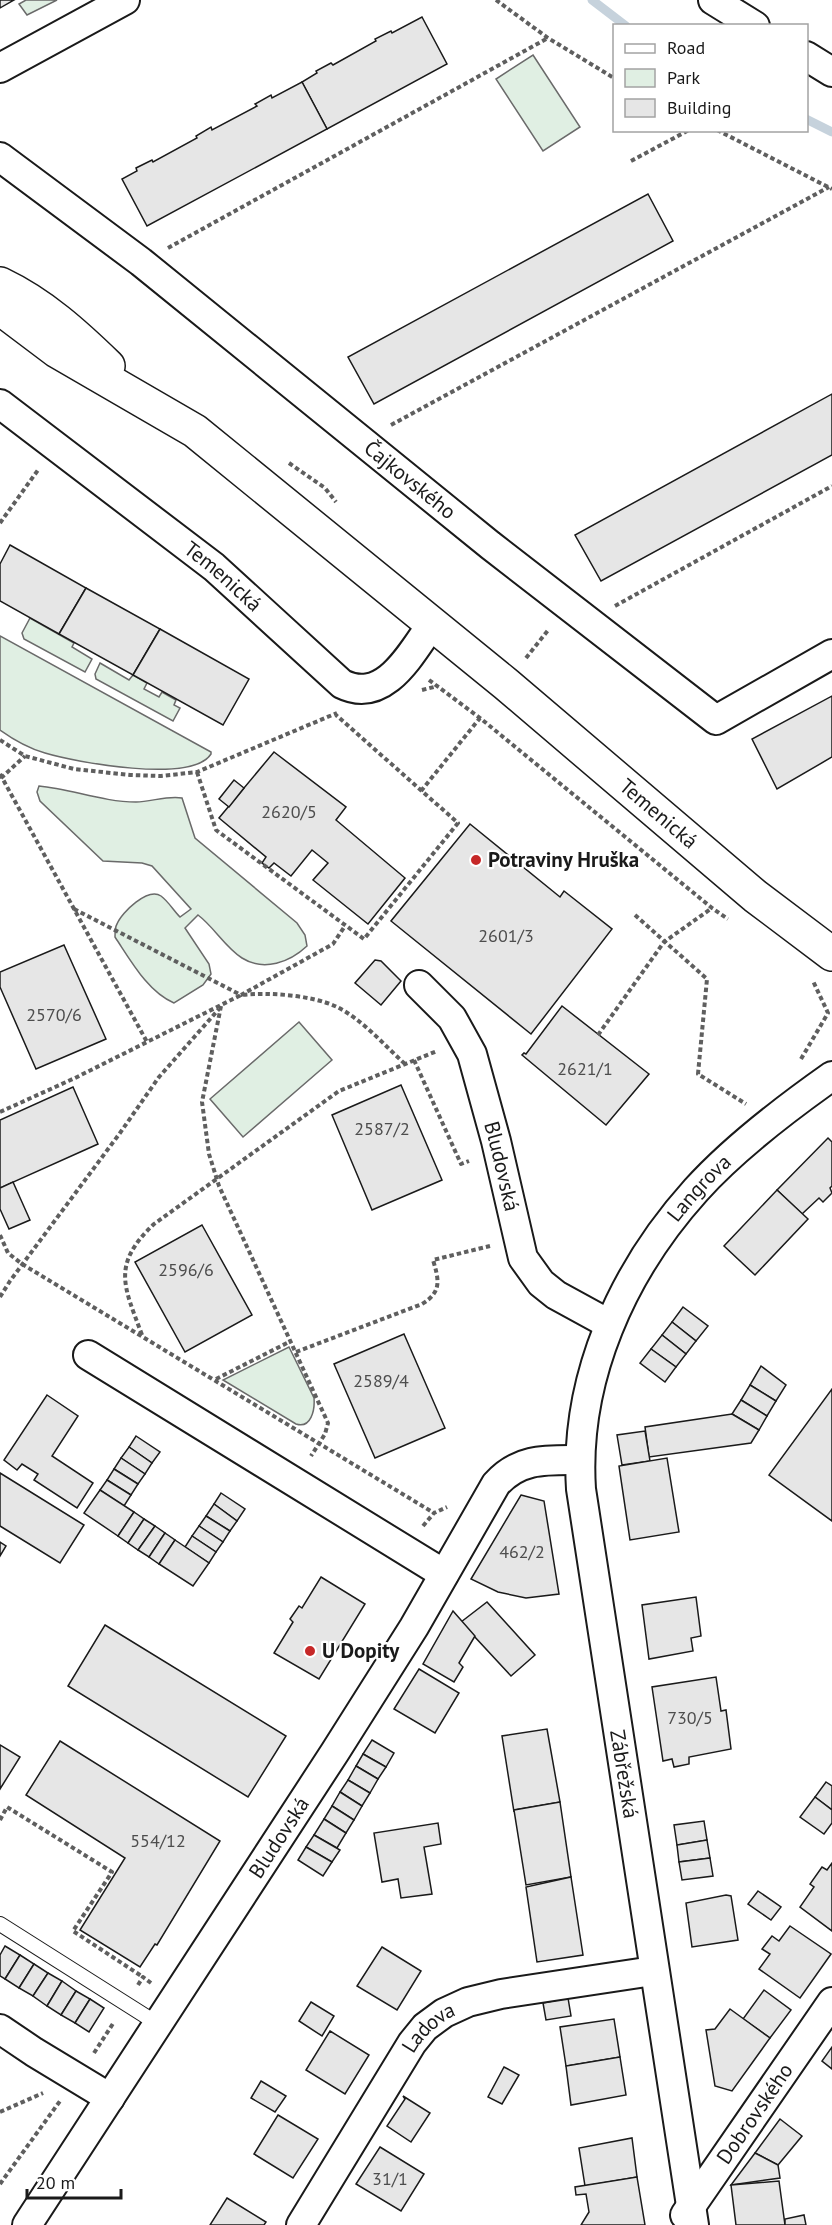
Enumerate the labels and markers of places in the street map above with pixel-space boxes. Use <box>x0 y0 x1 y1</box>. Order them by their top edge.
place label: Potraviny Hruška <box>488 846 639 873</box>
marker: Potraviny Hruška <box>469 853 483 867</box>
place label: U Dopity <box>322 1637 400 1664</box>
marker: U Dopity <box>303 1644 317 1658</box>

